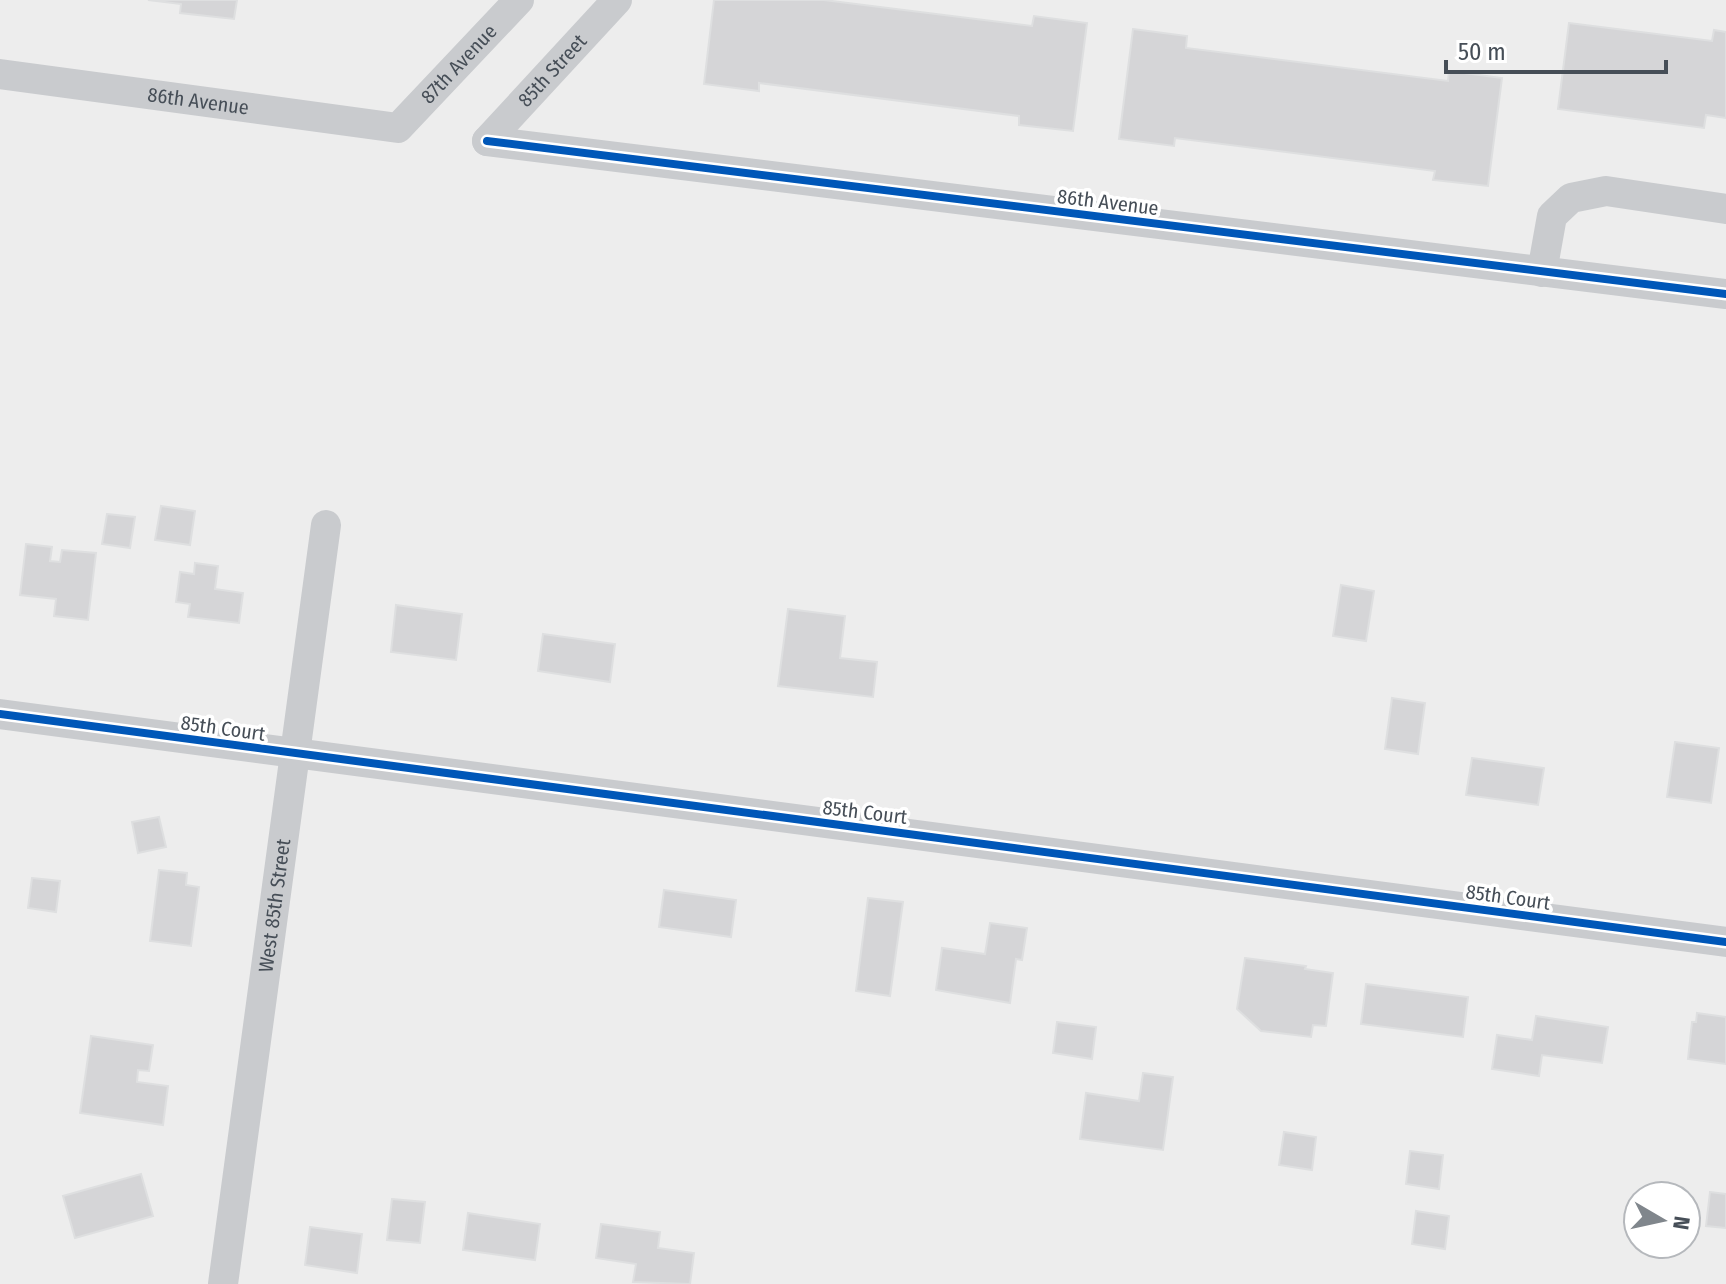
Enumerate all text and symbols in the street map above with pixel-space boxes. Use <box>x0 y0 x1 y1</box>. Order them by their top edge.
street label: 87th Avenue <box>416 19 502 108</box>
scale bar <box>1446 24 1666 74</box>
street label: 85th Street <box>513 29 592 112</box>
text: 50 m <box>1458 38 1506 66</box>
street label: 86th Avenue <box>146 82 250 120</box>
street label: 86th Avenue <box>1056 184 1160 220</box>
street label: 85th Court <box>179 710 267 746</box>
street label: 85th Court <box>821 795 909 829</box>
street label: West 85th Street <box>253 837 295 974</box>
street label: 85th Court <box>1464 879 1552 915</box>
north arrow <box>1622 1180 1702 1260</box>
text: N <box>1667 1214 1696 1232</box>

